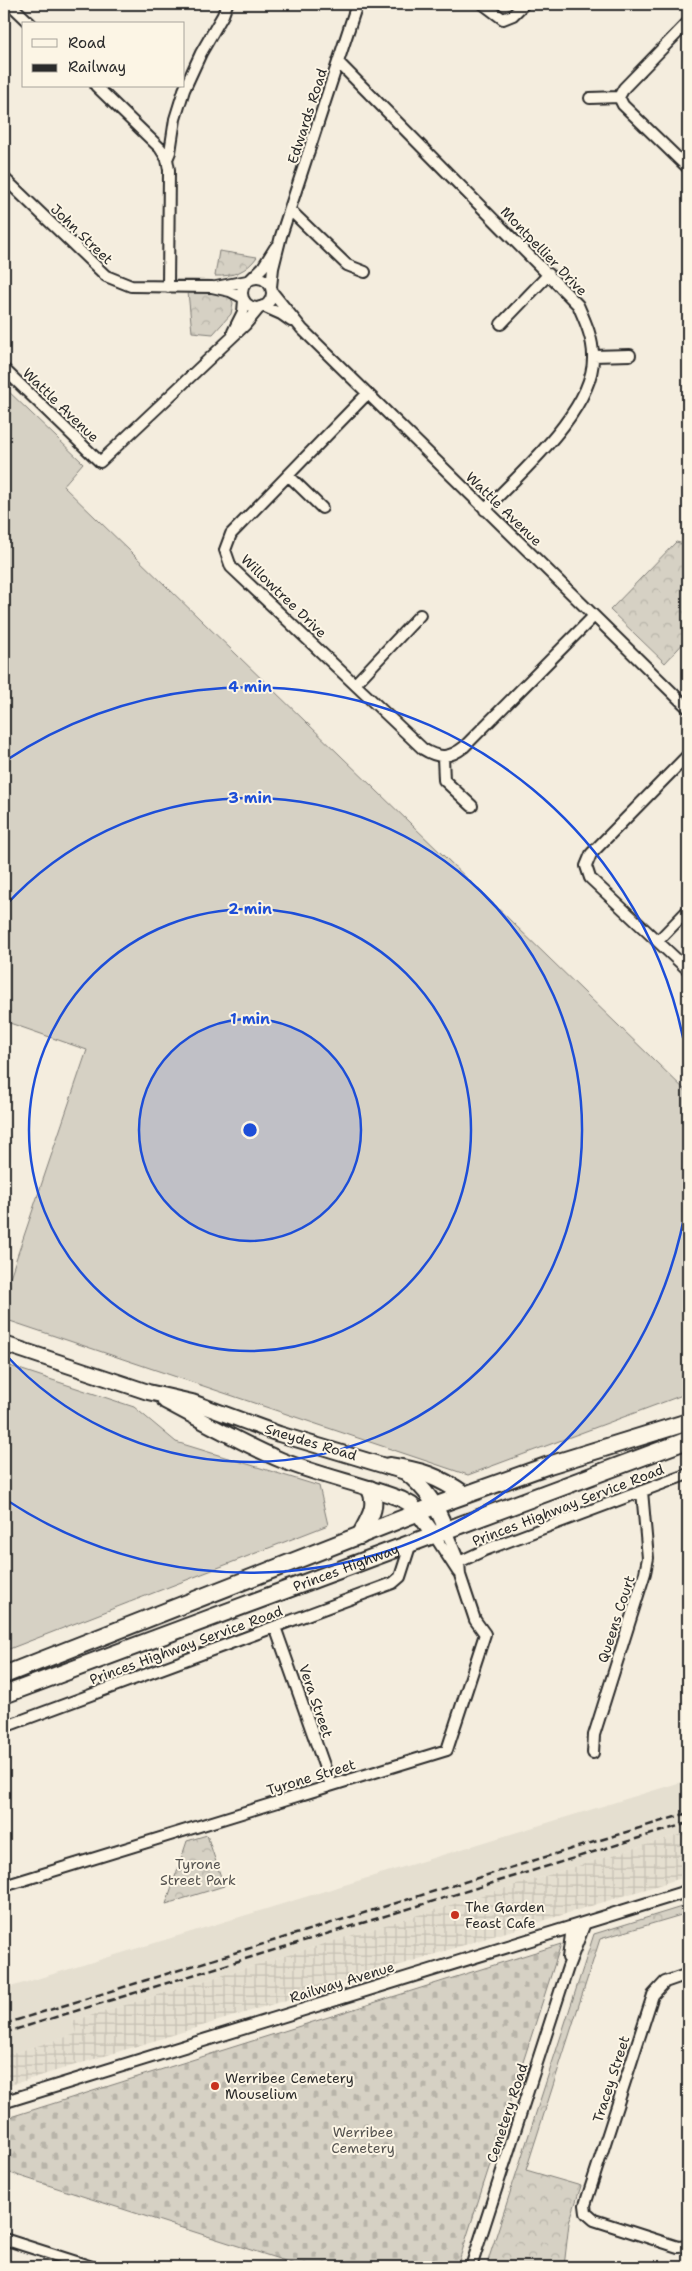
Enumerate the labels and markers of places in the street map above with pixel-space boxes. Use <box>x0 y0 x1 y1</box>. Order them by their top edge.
centre of rings <box>241 1121 259 1139</box>
place label: The Garden Feast Cafe <box>465 1898 545 1932</box>
marker: The Garden Feast Cafe <box>449 1909 461 1921</box>
place label: Werribee Cemetery Mouselium <box>225 2069 354 2103</box>
marker: Werribee Cemetery Mouselium <box>209 2080 221 2092</box>

